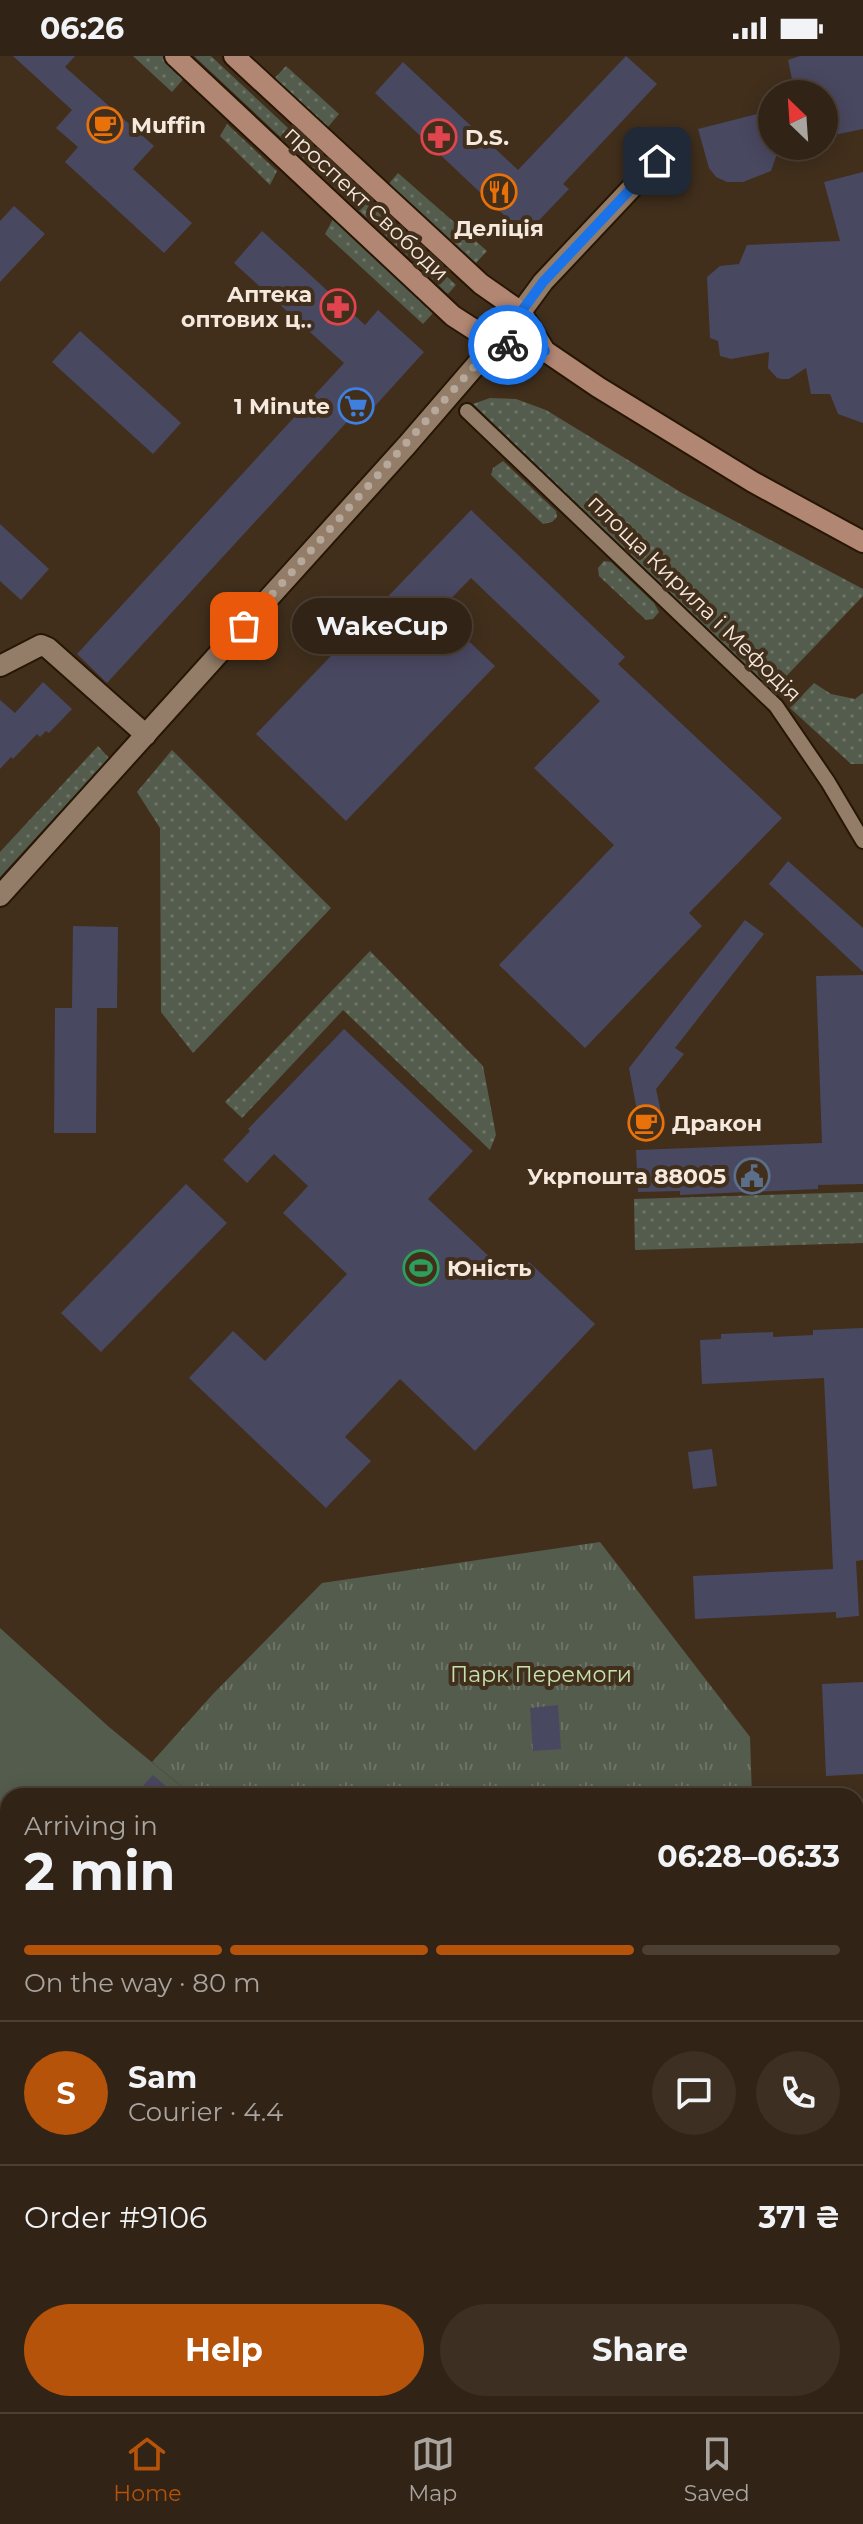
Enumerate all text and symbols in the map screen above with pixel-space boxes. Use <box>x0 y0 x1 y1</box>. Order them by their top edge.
text: 06:26 <box>40 10 124 47</box>
north arrow <box>758 80 838 160</box>
map controls <box>758 80 838 160</box>
cafe icon: Muffin <box>86 106 124 144</box>
place label: Muffin <box>131 112 206 139</box>
pharmacy icon: D.S. <box>420 118 458 156</box>
street label: проспект Свободи <box>279 120 454 286</box>
place label: D.S. <box>465 124 509 151</box>
pin <box>623 127 691 195</box>
icon: home <box>635 139 679 183</box>
restaurant icon: Деліція <box>480 173 518 211</box>
place label: Деліція <box>454 215 544 242</box>
place label: Аптека оптових ц‥ <box>181 281 312 333</box>
pharmacy icon: Аптека оптових ц‥ <box>319 288 357 326</box>
courier <box>468 305 548 385</box>
icon: bike <box>486 323 530 367</box>
supermarket icon: 1 Minute <box>337 387 375 425</box>
place label: 1 Minute <box>234 393 330 420</box>
street label: площа Кирила і Мефодія <box>582 489 807 707</box>
pin <box>210 592 278 660</box>
callout: WakeCup <box>292 598 472 654</box>
icon: bag <box>222 604 266 648</box>
text: WakeCup <box>316 610 448 642</box>
cafe icon: Дракон <box>627 1104 665 1142</box>
place label: Дракон <box>672 1110 762 1137</box>
public building icon: Укрпошта 88005 <box>733 1157 771 1195</box>
place label: Укрпошта 88005 <box>527 1163 726 1190</box>
sports icon: Юність <box>402 1249 440 1287</box>
place label: Юність <box>447 1255 532 1282</box>
park label: Парк Перемоги <box>450 1661 632 1688</box>
text: Arriving in <box>24 1810 158 1842</box>
text: 06:28–06:33 <box>657 1838 840 1875</box>
text: 2 min <box>24 1840 176 1903</box>
text: On the way · 80 m <box>24 1967 261 1999</box>
button: chat <box>652 2051 736 2135</box>
button: phone <box>756 2051 840 2135</box>
text: Sam <box>128 2059 197 2096</box>
text: S <box>56 2075 76 2112</box>
text: Courier · 4.4 <box>128 2096 283 2128</box>
text: Order #9106 <box>24 2199 207 2236</box>
text: 371 ₴ <box>759 2199 840 2236</box>
button: Help <box>24 2304 424 2396</box>
button: Share <box>440 2304 840 2396</box>
tab: Home <box>113 2432 182 2507</box>
tab: Map <box>408 2432 457 2507</box>
tab: Saved <box>684 2432 750 2507</box>

